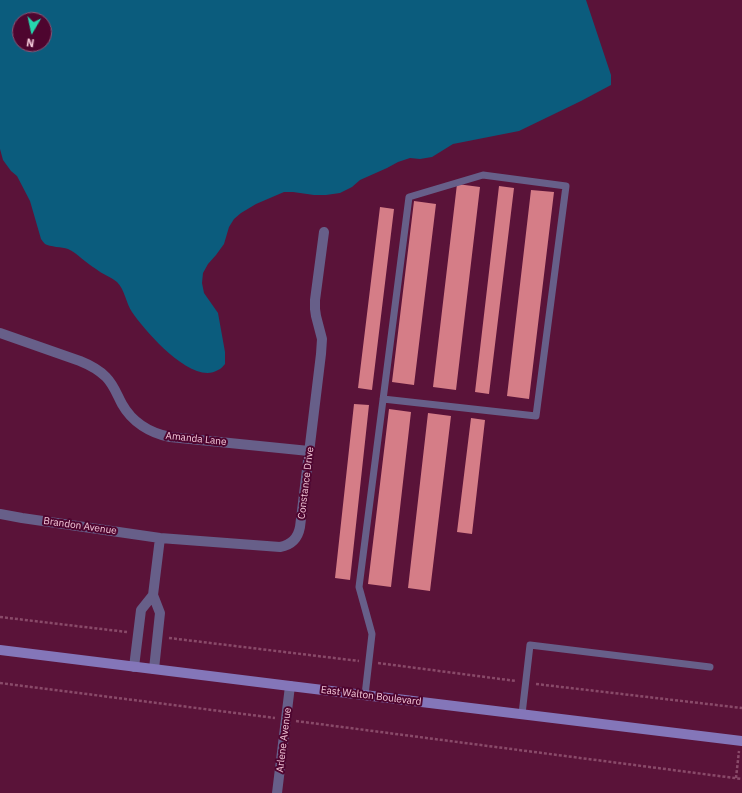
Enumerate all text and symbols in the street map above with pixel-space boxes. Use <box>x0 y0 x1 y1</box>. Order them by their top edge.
north arrow <box>12 12 52 52</box>
text: N <box>25 35 35 50</box>
street label: Amanda Lane <box>165 430 227 448</box>
street label: Constance Drive <box>296 446 316 520</box>
street label: Brandon Avenue <box>43 515 117 537</box>
street label: East Walton Boulevard <box>320 684 422 708</box>
street label: Arlene Avenue <box>274 707 294 773</box>

